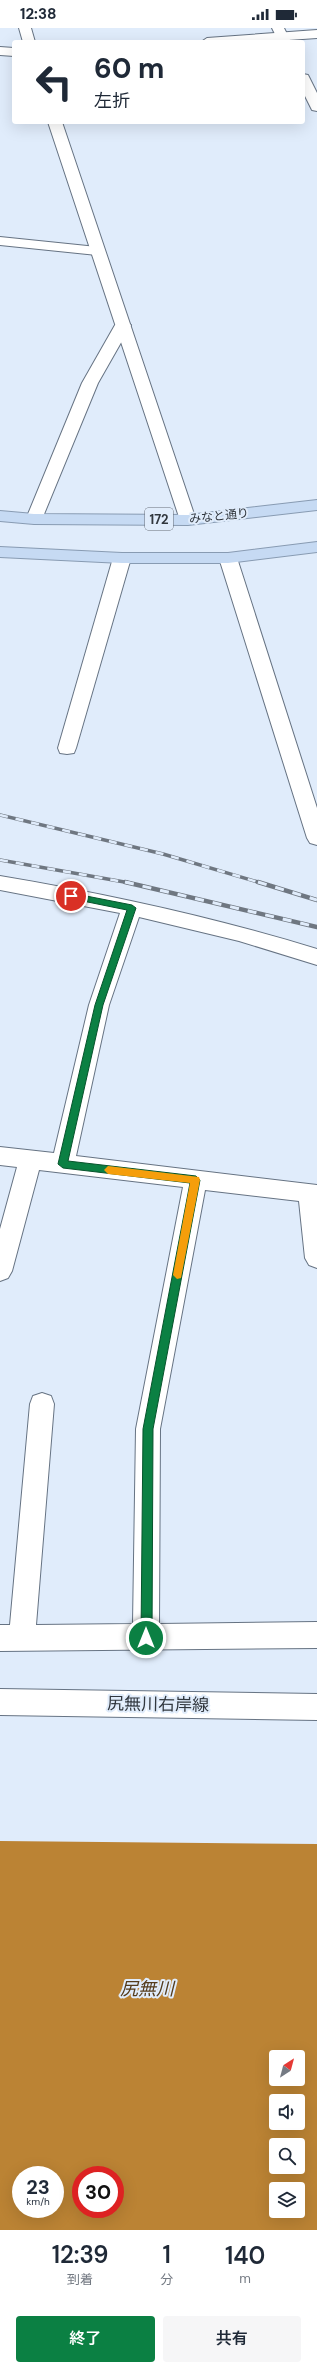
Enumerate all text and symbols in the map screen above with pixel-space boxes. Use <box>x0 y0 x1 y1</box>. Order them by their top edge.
text: 12:38 <box>20 4 56 24</box>
text: 60 m <box>94 50 164 87</box>
icon: left <box>28 56 80 108</box>
text: 左折 <box>94 89 130 113</box>
street label: みなと通り <box>188 505 250 527</box>
road number: 172 <box>145 508 173 530</box>
pin <box>54 879 88 913</box>
icon: arrive <box>60 885 82 907</box>
position arrow <box>125 1617 167 1659</box>
street label: 尻無川右岸線 <box>107 1692 209 1716</box>
water label: 尻無川 <box>120 1977 176 2001</box>
north arrow <box>269 2050 305 2086</box>
map controls <box>269 2050 305 2218</box>
button: sound <box>269 2094 305 2130</box>
button: search <box>269 2138 305 2174</box>
speed limit sign: 30 <box>72 2166 124 2218</box>
text: 23 <box>26 2174 50 2200</box>
button: layers <box>269 2182 305 2218</box>
text: km/h <box>26 2195 50 2208</box>
text: 12:39 <box>52 2239 109 2270</box>
text: 1 <box>163 2239 171 2270</box>
text: 140 <box>225 2240 265 2271</box>
text: m <box>239 2270 251 2287</box>
text: 到着 <box>67 2271 93 2288</box>
text: 分 <box>160 2271 173 2288</box>
button: 終了 <box>16 2316 155 2362</box>
button: 共有 <box>163 2316 301 2362</box>

